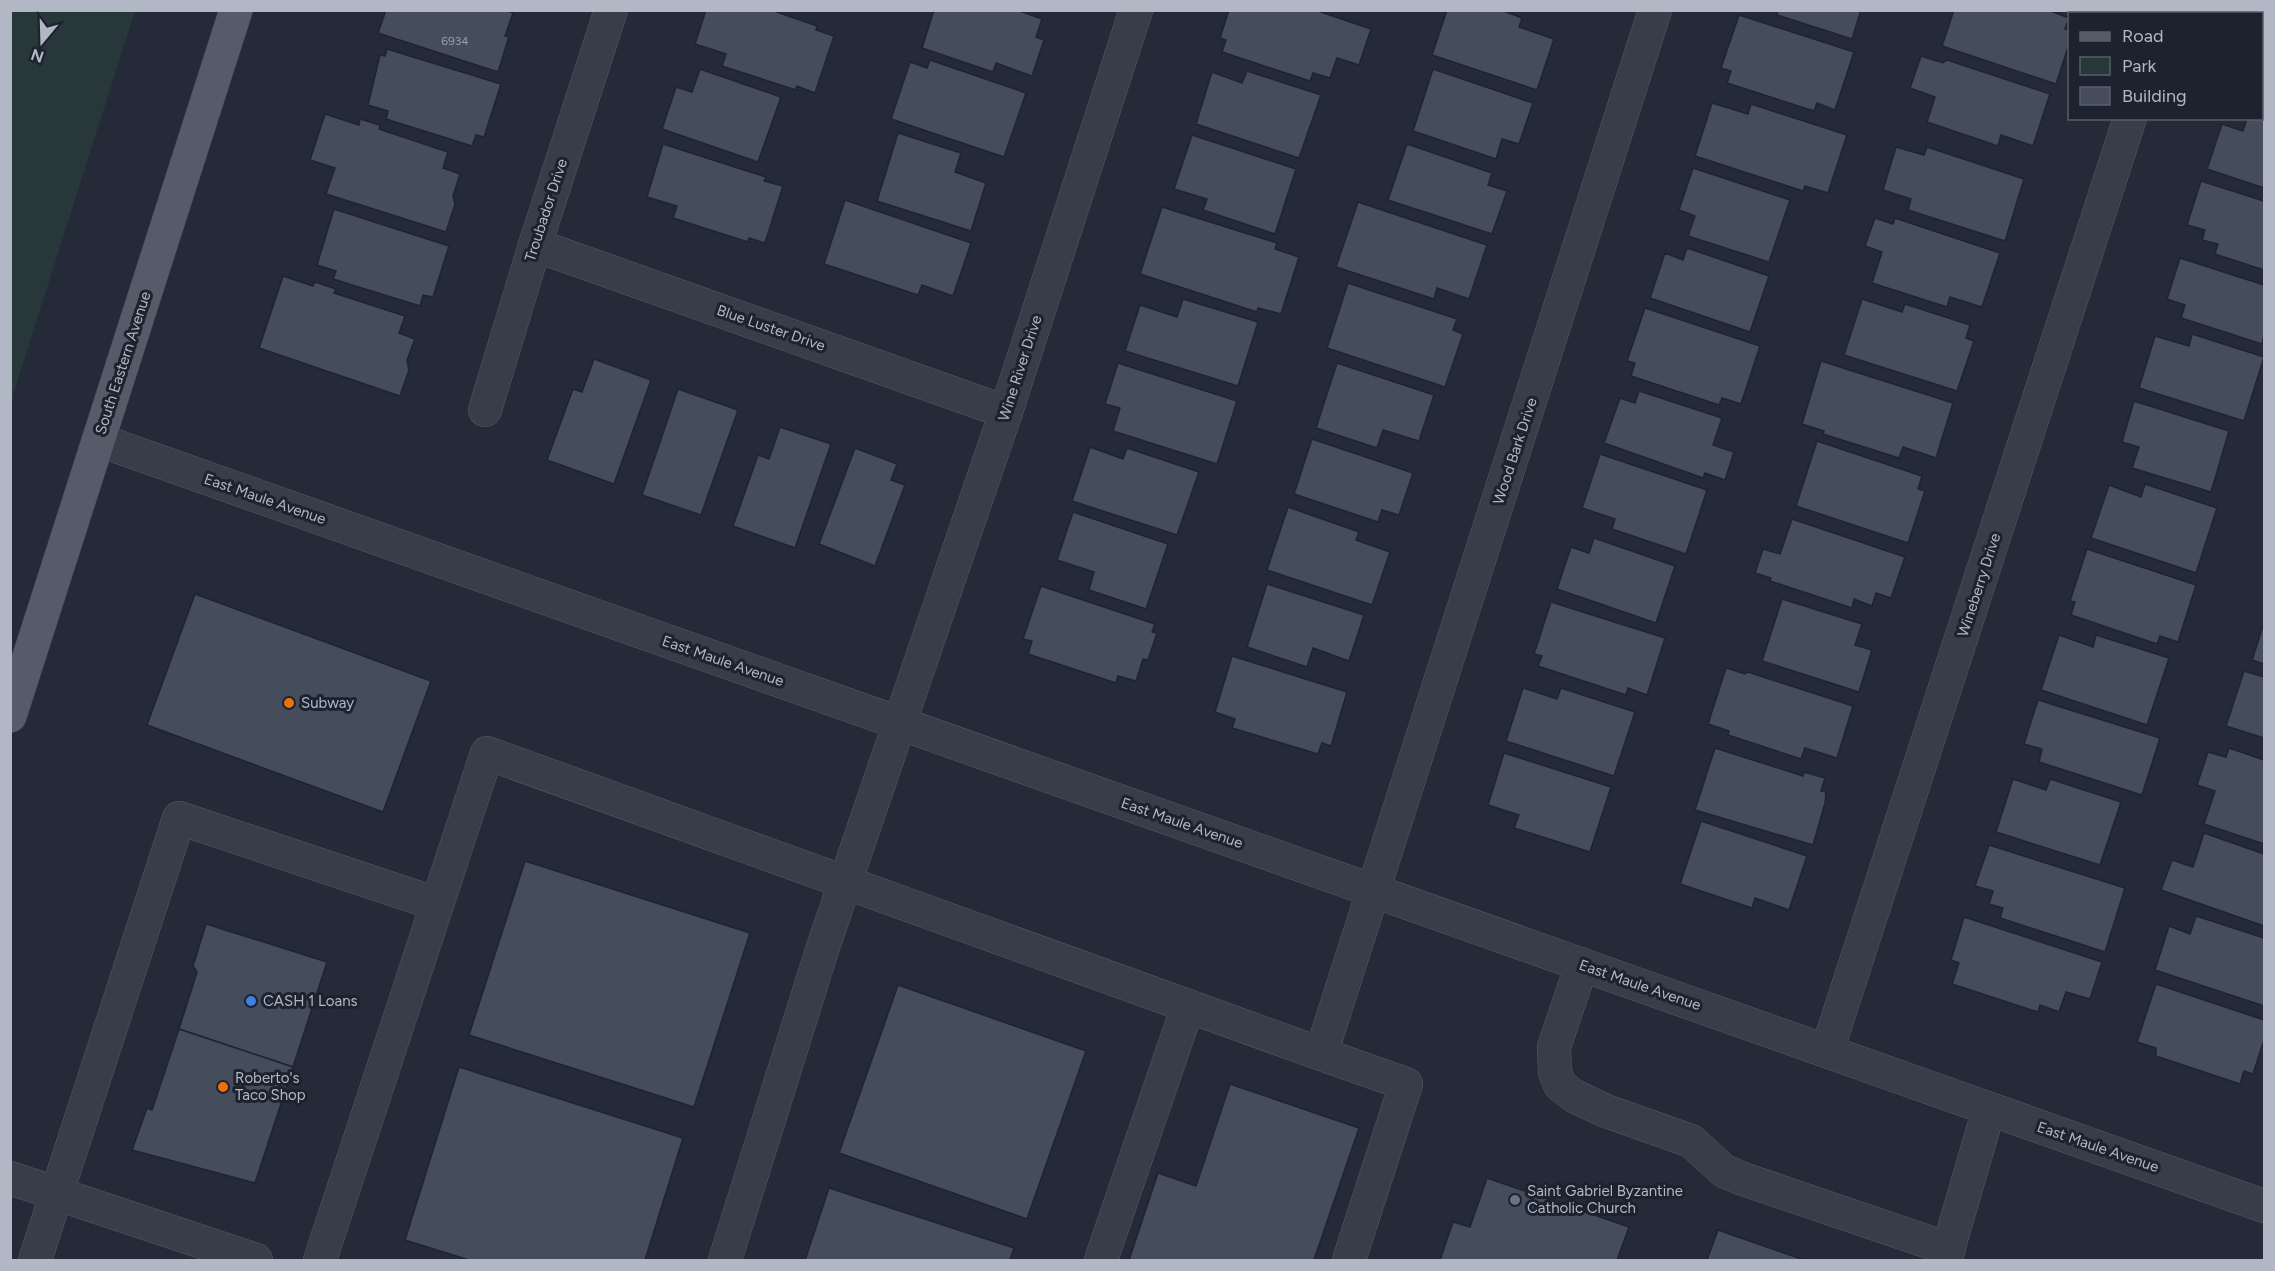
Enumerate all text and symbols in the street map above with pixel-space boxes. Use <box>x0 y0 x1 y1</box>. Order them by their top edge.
north arrow <box>12 12 72 72</box>
legend <box>2068 12 2263 120</box>
text: Road <box>2122 25 2163 47</box>
house number: 6934 <box>441 34 469 48</box>
text: N <box>28 45 46 67</box>
text: Park <box>2122 55 2157 77</box>
text: Building <box>2122 85 2187 107</box>
street label: Troubador Drive <box>521 156 571 264</box>
street label: South Eastern Avenue <box>91 289 155 437</box>
street label: Blue Luster Drive <box>715 301 827 355</box>
street label: Wine River Drive <box>994 313 1046 423</box>
street label: Wood Bark Drive <box>1489 395 1541 507</box>
street label: East Maule Avenue <box>202 470 328 528</box>
street label: Wineberry Drive <box>1954 531 2004 639</box>
street label: East Maule Avenue <box>660 632 786 690</box>
place label: Subway <box>301 694 354 712</box>
marker: Subway <box>282 696 296 710</box>
street label: East Maule Avenue <box>1119 794 1245 852</box>
street label: East Maule Avenue <box>1577 956 1703 1014</box>
place label: CASH 1 Loans <box>263 992 358 1010</box>
marker: CASH 1 Loans <box>244 994 258 1008</box>
place label: Roberto's Taco Shop <box>235 1069 306 1104</box>
marker: Roberto's Taco Shop <box>216 1080 230 1094</box>
street label: East Maule Avenue <box>2035 1118 2161 1176</box>
place label: Saint Gabriel Byzantine Catholic Church <box>1527 1182 1683 1217</box>
marker: Saint Gabriel Byzantine Catholic Church <box>1508 1193 1522 1207</box>

